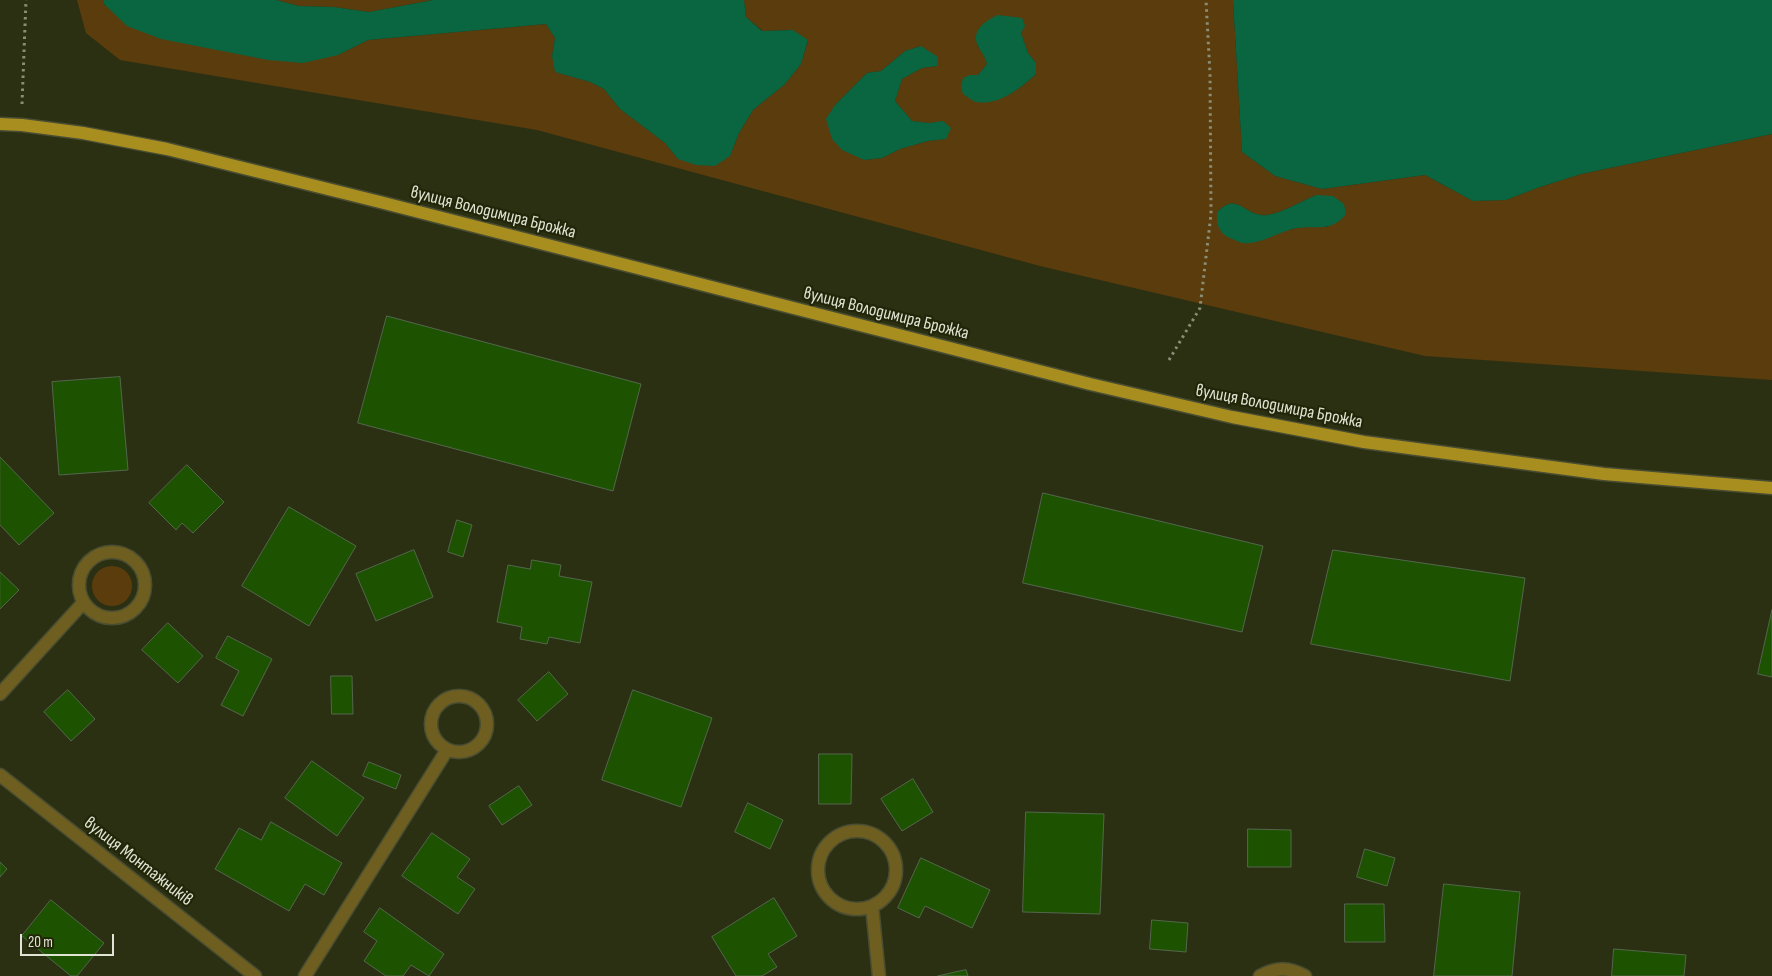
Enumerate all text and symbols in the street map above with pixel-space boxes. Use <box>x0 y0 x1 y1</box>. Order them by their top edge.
street label: вулиця Володимира Брожка <box>408 182 578 244</box>
street label: вулиця Володимира Брожка <box>801 283 971 345</box>
street label: вулиця Володимира Брожка <box>1194 380 1364 434</box>
street label: вулиця Монтажників <box>79 813 197 911</box>
scale bar <box>22 924 116 956</box>
text: 20 m <box>28 933 53 952</box>

